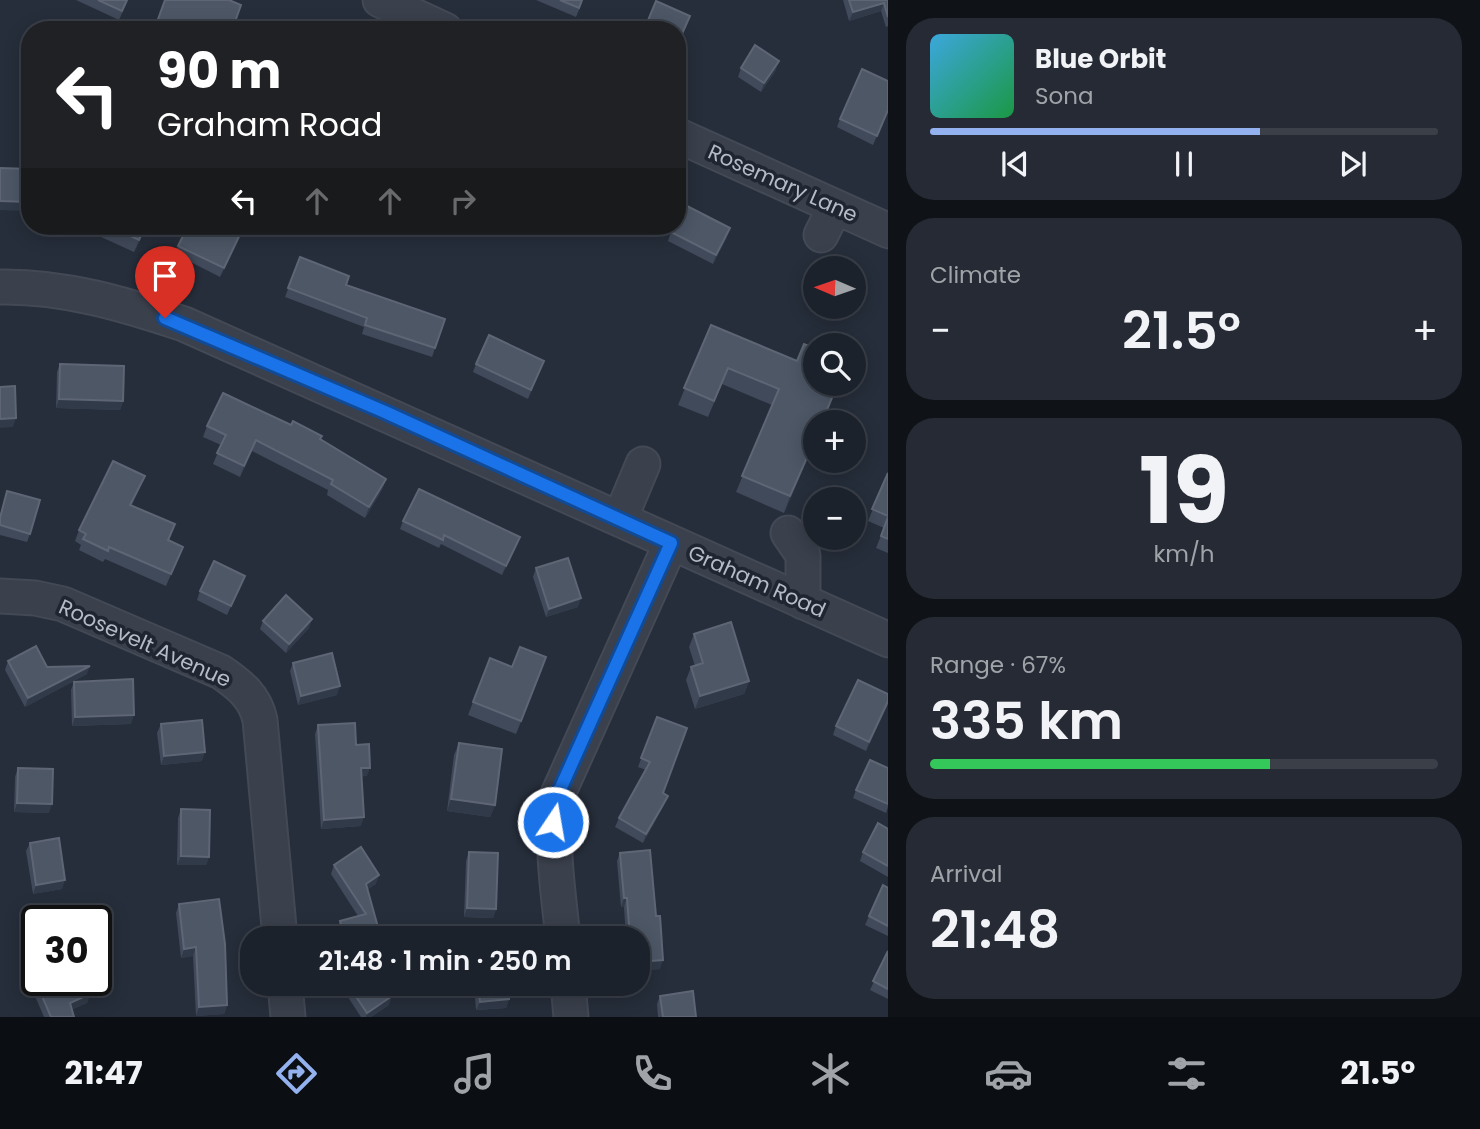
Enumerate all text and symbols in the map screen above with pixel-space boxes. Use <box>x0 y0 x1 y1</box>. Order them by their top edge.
text: 90 m <box>157 37 281 105</box>
text: Blue Orbit <box>1035 41 1166 77</box>
icon: left <box>42 49 133 140</box>
text: Sona <box>1035 80 1094 112</box>
text: Graham Road <box>157 102 382 147</box>
street label: Rosemary Lane <box>704 137 862 229</box>
icon: previous <box>996 145 1034 183</box>
icon: pause <box>1165 145 1203 183</box>
icon: next <box>1334 145 1372 183</box>
icon: left <box>225 182 263 220</box>
icon: ahead <box>298 182 336 220</box>
icon: ahead <box>371 182 409 220</box>
icon: right <box>444 182 482 220</box>
pin <box>135 246 195 318</box>
north arrow <box>803 256 866 318</box>
map controls <box>803 256 866 550</box>
icon: arrive <box>146 257 184 295</box>
text: Climate <box>930 259 1021 291</box>
text: 21.5° <box>1122 294 1241 367</box>
text: − <box>930 304 951 357</box>
text: + <box>1412 304 1438 357</box>
button: search <box>803 333 866 396</box>
button: + <box>803 410 866 473</box>
text: 19 <box>1139 427 1229 555</box>
button: − <box>803 487 866 550</box>
street label: Graham Road <box>684 538 830 624</box>
text: km/h <box>1153 538 1215 570</box>
street label: Roosevelt Avenue <box>54 592 236 694</box>
text: Range · 67% <box>930 649 1066 681</box>
text: 335 km <box>930 684 1123 757</box>
position arrow <box>516 785 590 859</box>
text: Arrival <box>930 858 1002 890</box>
text: 21:48 <box>930 893 1060 966</box>
speed limit sign: 30 <box>21 905 112 996</box>
text: 21:48 · 1 min · 250 m <box>318 943 572 979</box>
icon: directions <box>272 1049 321 1098</box>
icon: music <box>450 1049 499 1098</box>
icon: phone <box>628 1049 677 1098</box>
icon: climate <box>806 1049 855 1098</box>
icon: car <box>984 1049 1033 1098</box>
icon: filters <box>1162 1049 1211 1098</box>
text: 21:47 <box>65 1050 143 1095</box>
text: 21.5° <box>1340 1050 1415 1095</box>

